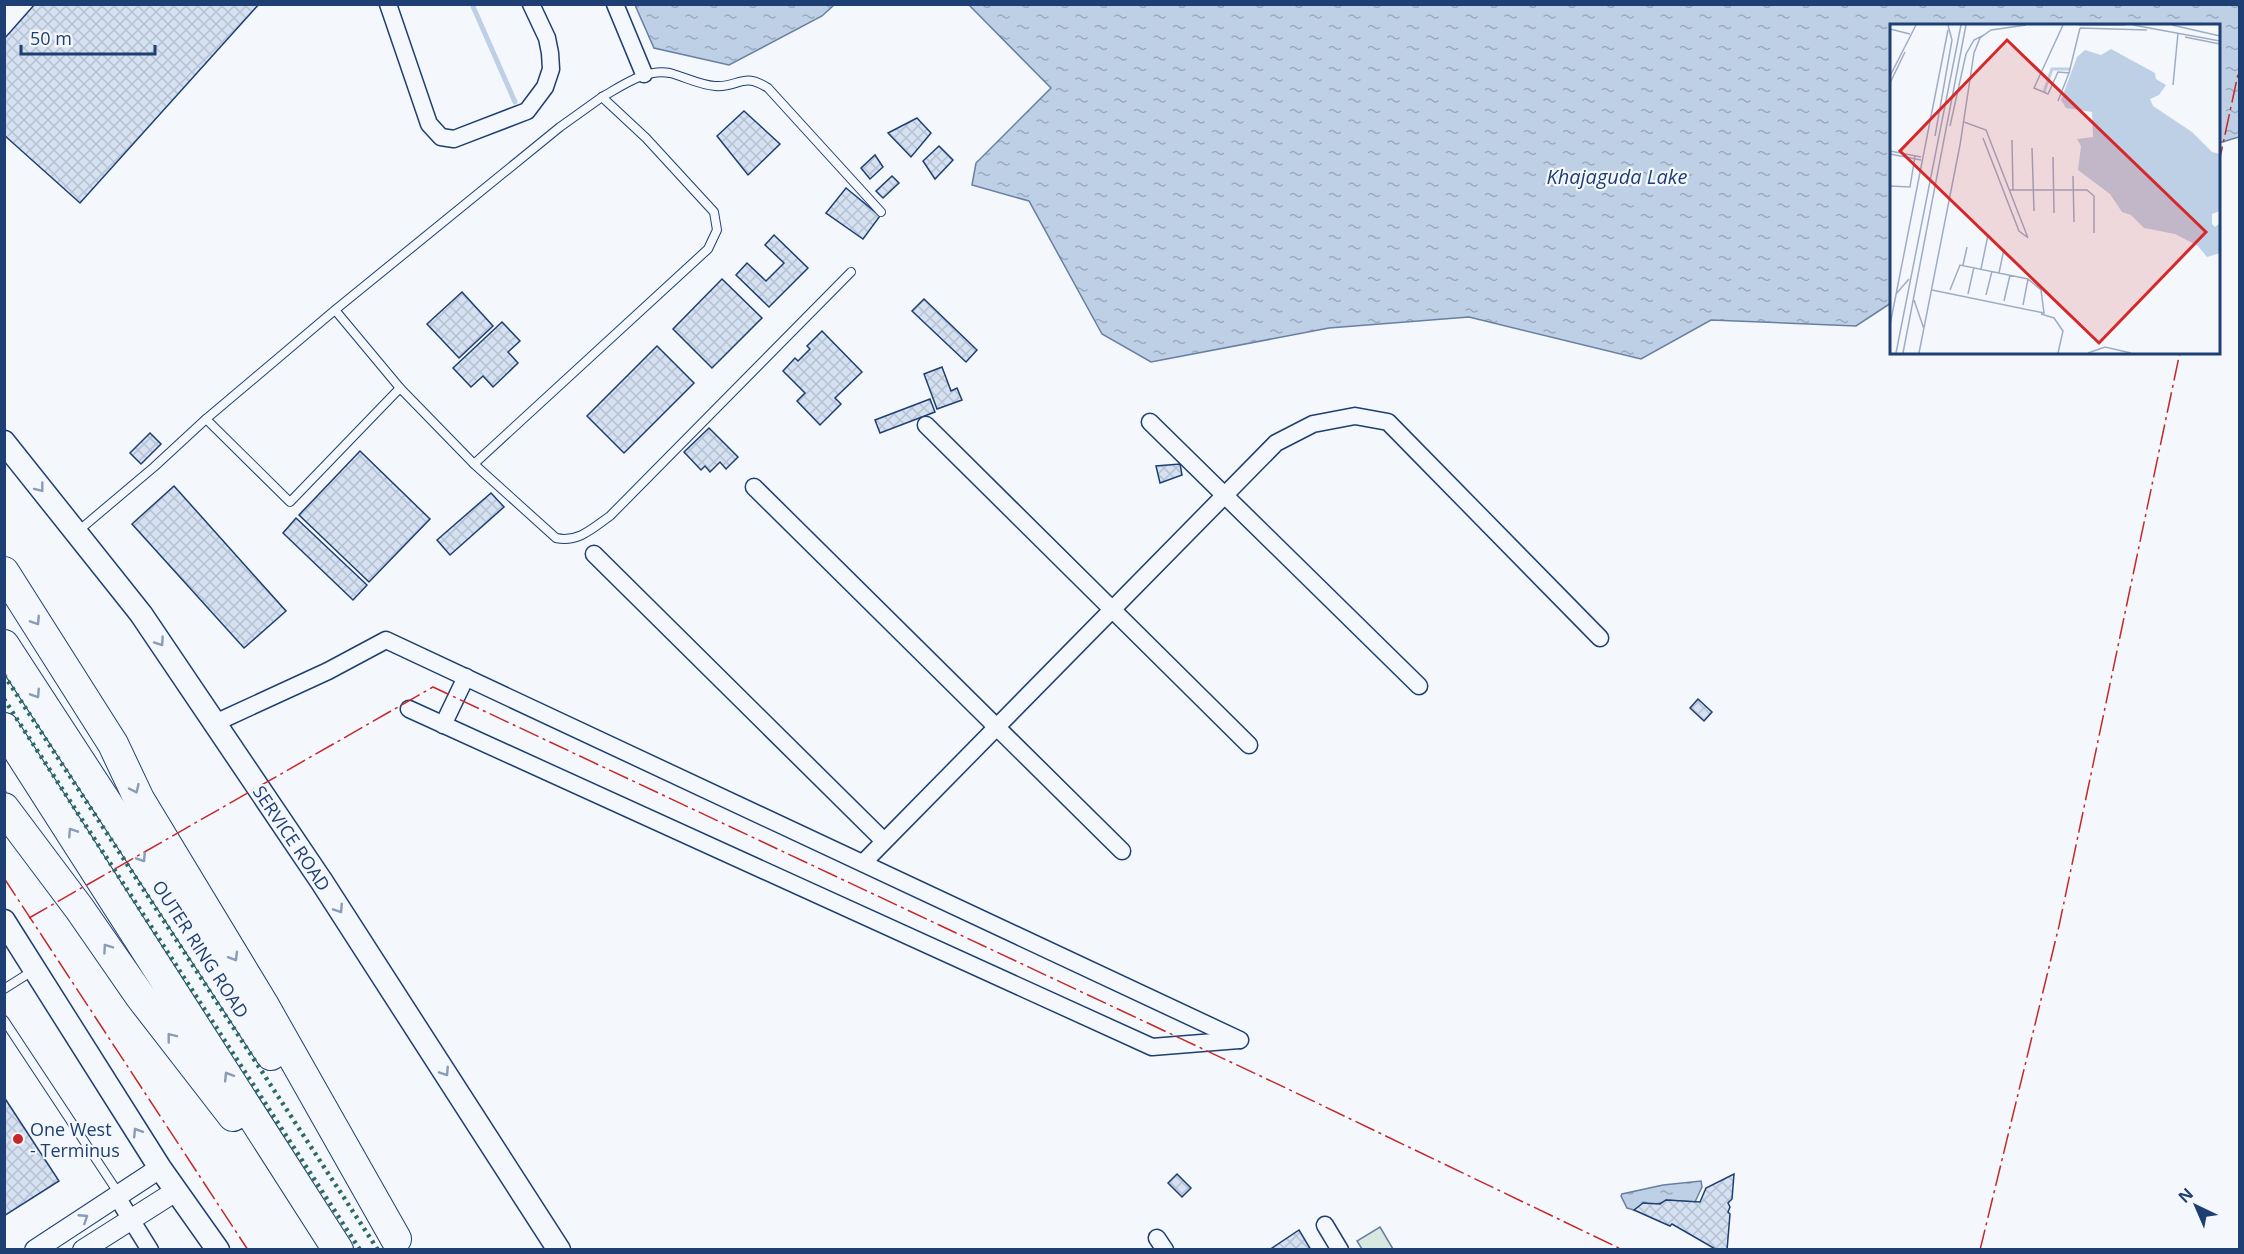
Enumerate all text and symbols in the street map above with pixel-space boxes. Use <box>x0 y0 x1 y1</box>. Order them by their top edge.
scale bar <box>21 18 154 56</box>
inset map <box>1890 24 2220 354</box>
text: 50 m <box>30 26 72 50</box>
water label: Khajaguda Lake <box>1547 163 1688 190</box>
one-way arrow <box>33 482 44 493</box>
one-way arrow <box>29 615 41 625</box>
one-way arrow <box>153 635 164 646</box>
one-way arrow <box>29 688 40 699</box>
street label: SERVICE ROAD <box>248 781 336 895</box>
one-way arrow <box>127 783 139 794</box>
one-way arrow <box>67 828 79 838</box>
one-way arrow <box>135 852 147 862</box>
street label: OUTER RING ROAD <box>147 875 255 1023</box>
one-way arrow <box>332 902 343 913</box>
one-way arrow <box>103 943 114 954</box>
one-way arrow <box>227 951 239 961</box>
one-way arrow <box>168 1032 179 1043</box>
one-way arrow <box>438 1066 449 1077</box>
one-way arrow <box>223 1072 235 1082</box>
place label: One West - Terminus <box>30 1117 120 1162</box>
one-way arrow <box>133 1128 145 1138</box>
marker: One West - Terminus <box>11 1132 25 1146</box>
north arrow <box>2166 1176 2226 1236</box>
text: N <box>2173 1183 2198 1208</box>
one-way arrow <box>78 1213 88 1225</box>

